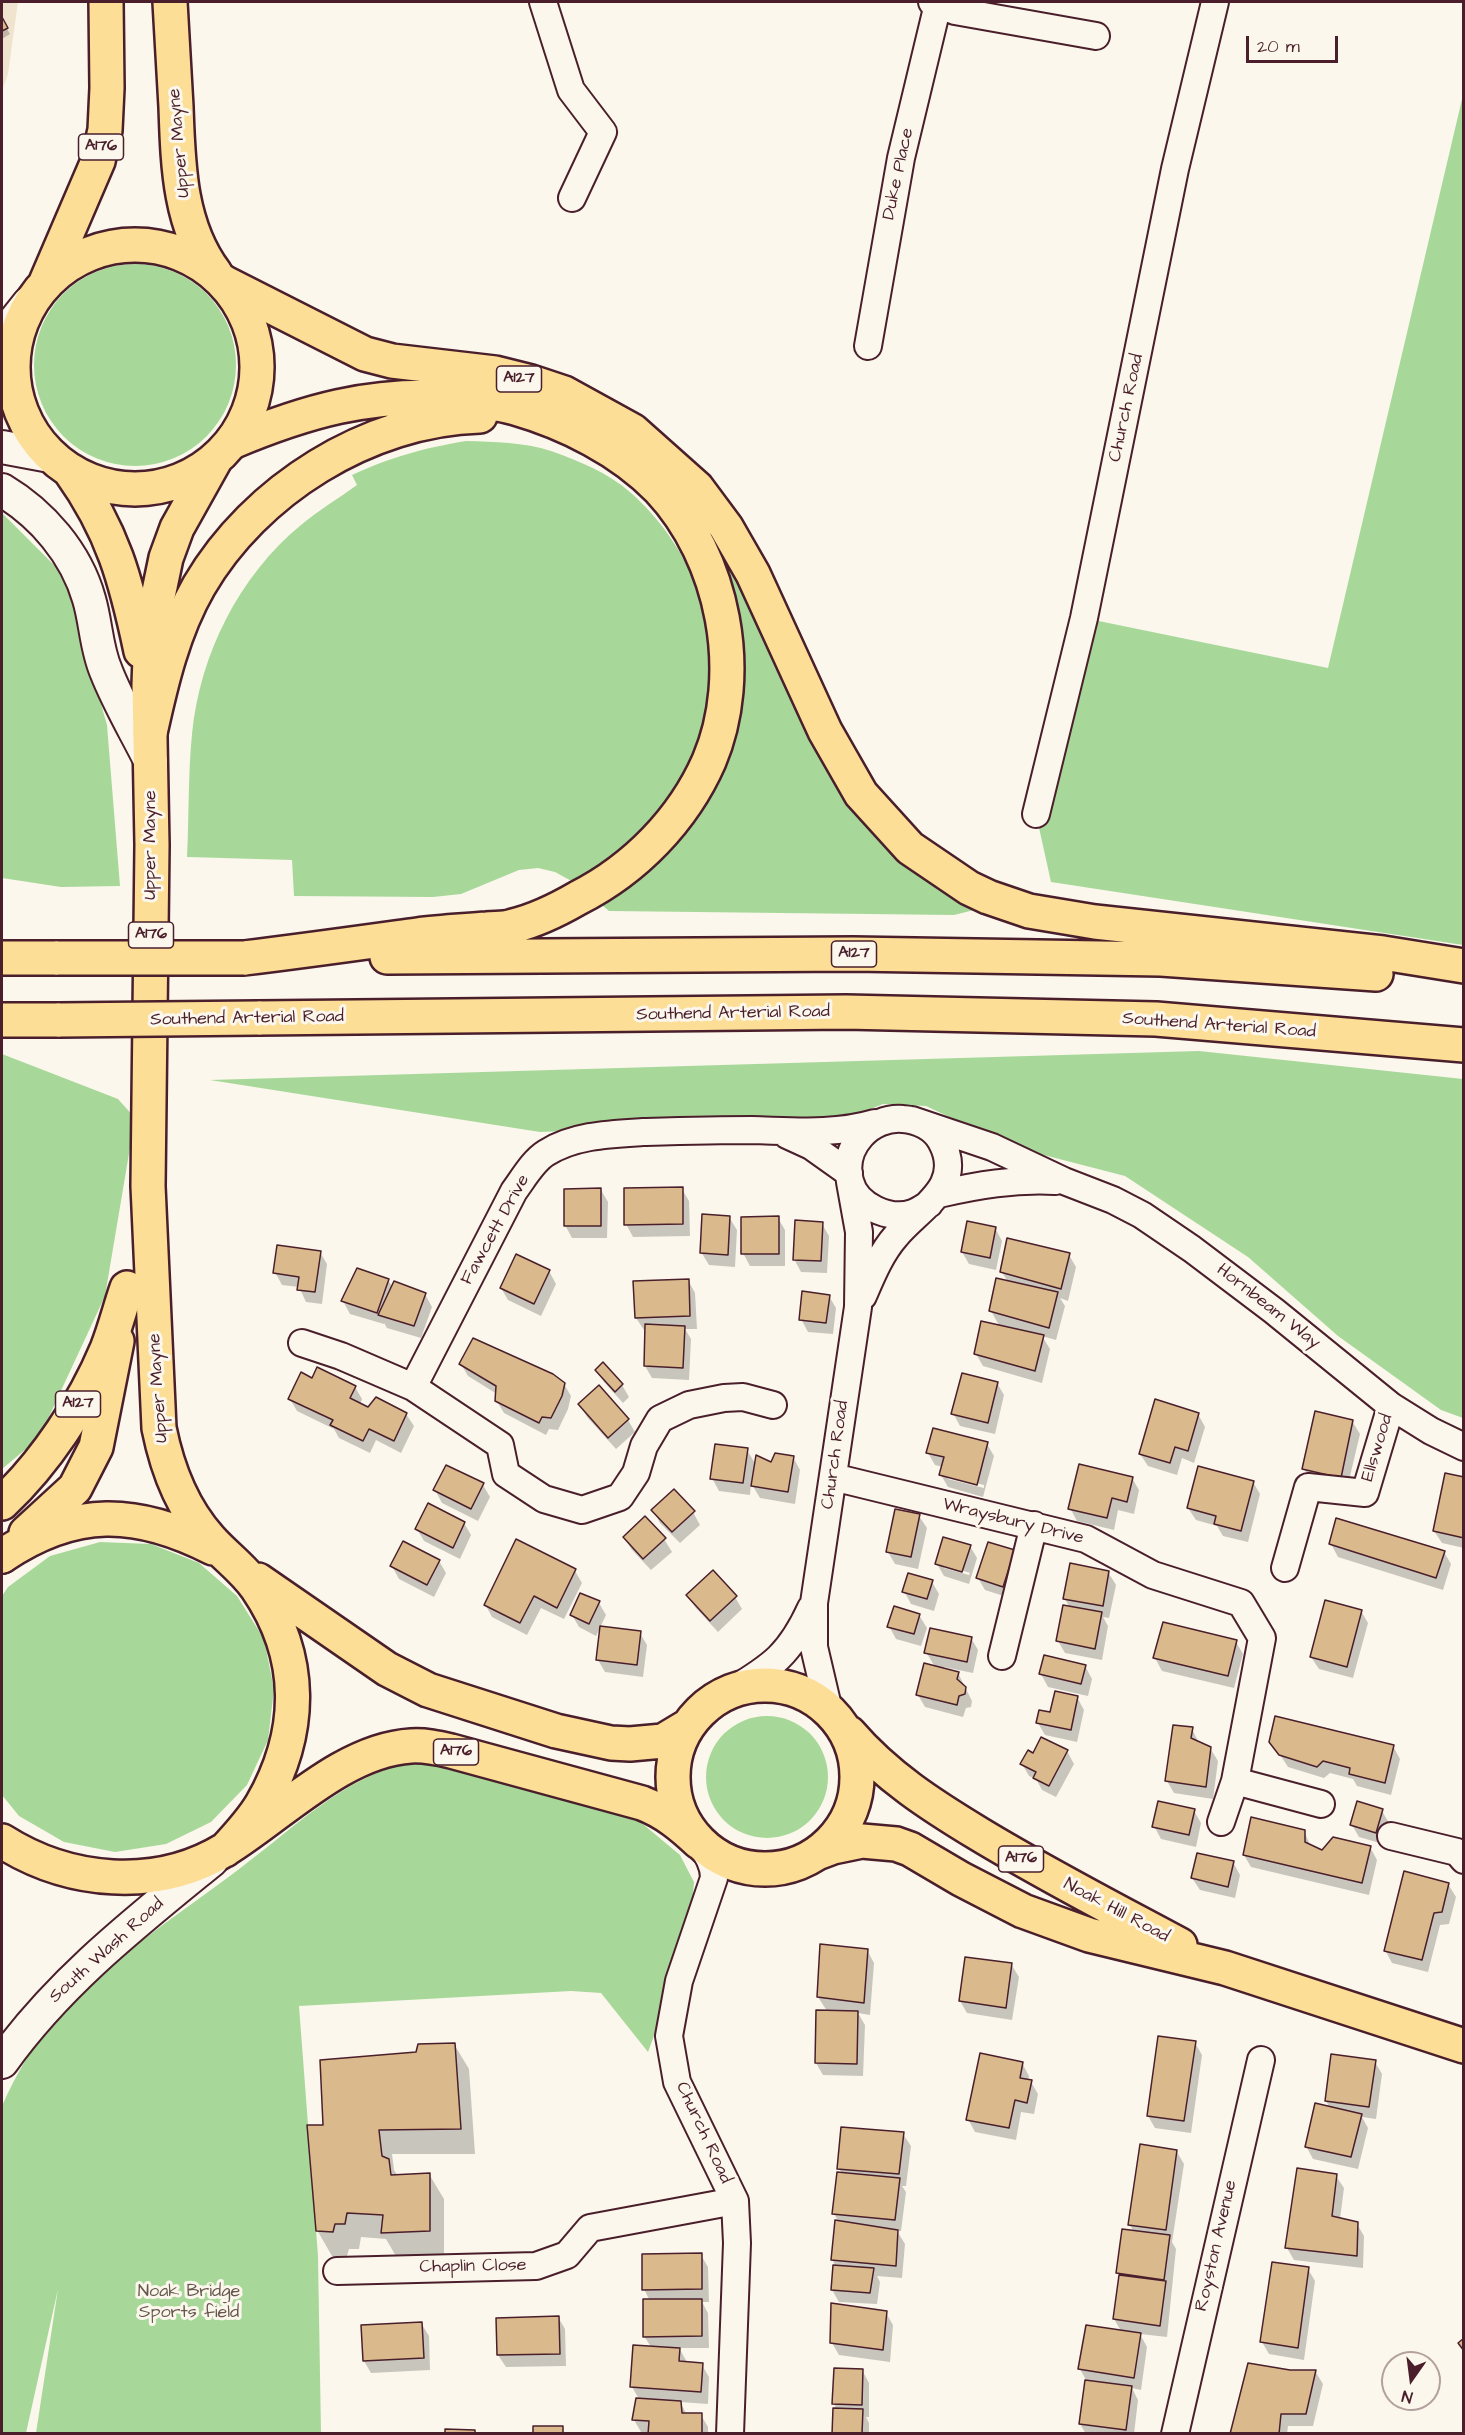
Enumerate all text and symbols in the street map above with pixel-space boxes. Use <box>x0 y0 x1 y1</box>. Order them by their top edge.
scale bar <box>1249 24 1340 62</box>
text: 20 m <box>1257 34 1300 59</box>
street label: Upper Mayne <box>164 87 196 199</box>
street label: Duke Place <box>879 126 919 222</box>
road number: A176 <box>78 134 124 160</box>
street label: Church Road <box>1105 352 1149 464</box>
road number: A127 <box>496 366 542 392</box>
street label: Upper Mayne <box>140 790 162 900</box>
road number: A176 <box>128 922 174 948</box>
road number: A127 <box>832 941 876 967</box>
street label: Southend Arterial Road <box>636 1002 830 1026</box>
street label: Southend Arterial Road <box>150 1007 344 1031</box>
street label: Southend Arterial Road <box>1122 1008 1316 1044</box>
street label: Fawcett Drive <box>457 1171 535 1289</box>
street label: Hornbeam Way <box>1212 1260 1324 1354</box>
street label: Upper Mayne <box>144 1333 174 1443</box>
road number: A127 <box>56 1391 100 1417</box>
street label: Church Road <box>818 1399 854 1511</box>
street label: Ellswood <box>1358 1412 1398 1484</box>
street label: Wraysbury Drive <box>940 1494 1086 1550</box>
road number: A176 <box>434 1739 478 1765</box>
road number: A176 <box>998 1846 1044 1872</box>
street label: Noak Hill Road <box>1059 1874 1173 1948</box>
street label: South Wash Road <box>45 1894 169 2008</box>
street label: Church Road <box>670 2079 736 2187</box>
street label: Royston Avenue <box>1191 2178 1243 2314</box>
street label: Chaplin Close <box>419 2255 527 2279</box>
park label: Noak Bridge Sports field <box>138 2281 240 2324</box>
north arrow <box>1381 2351 1441 2411</box>
text: N <box>1400 2385 1415 2408</box>

